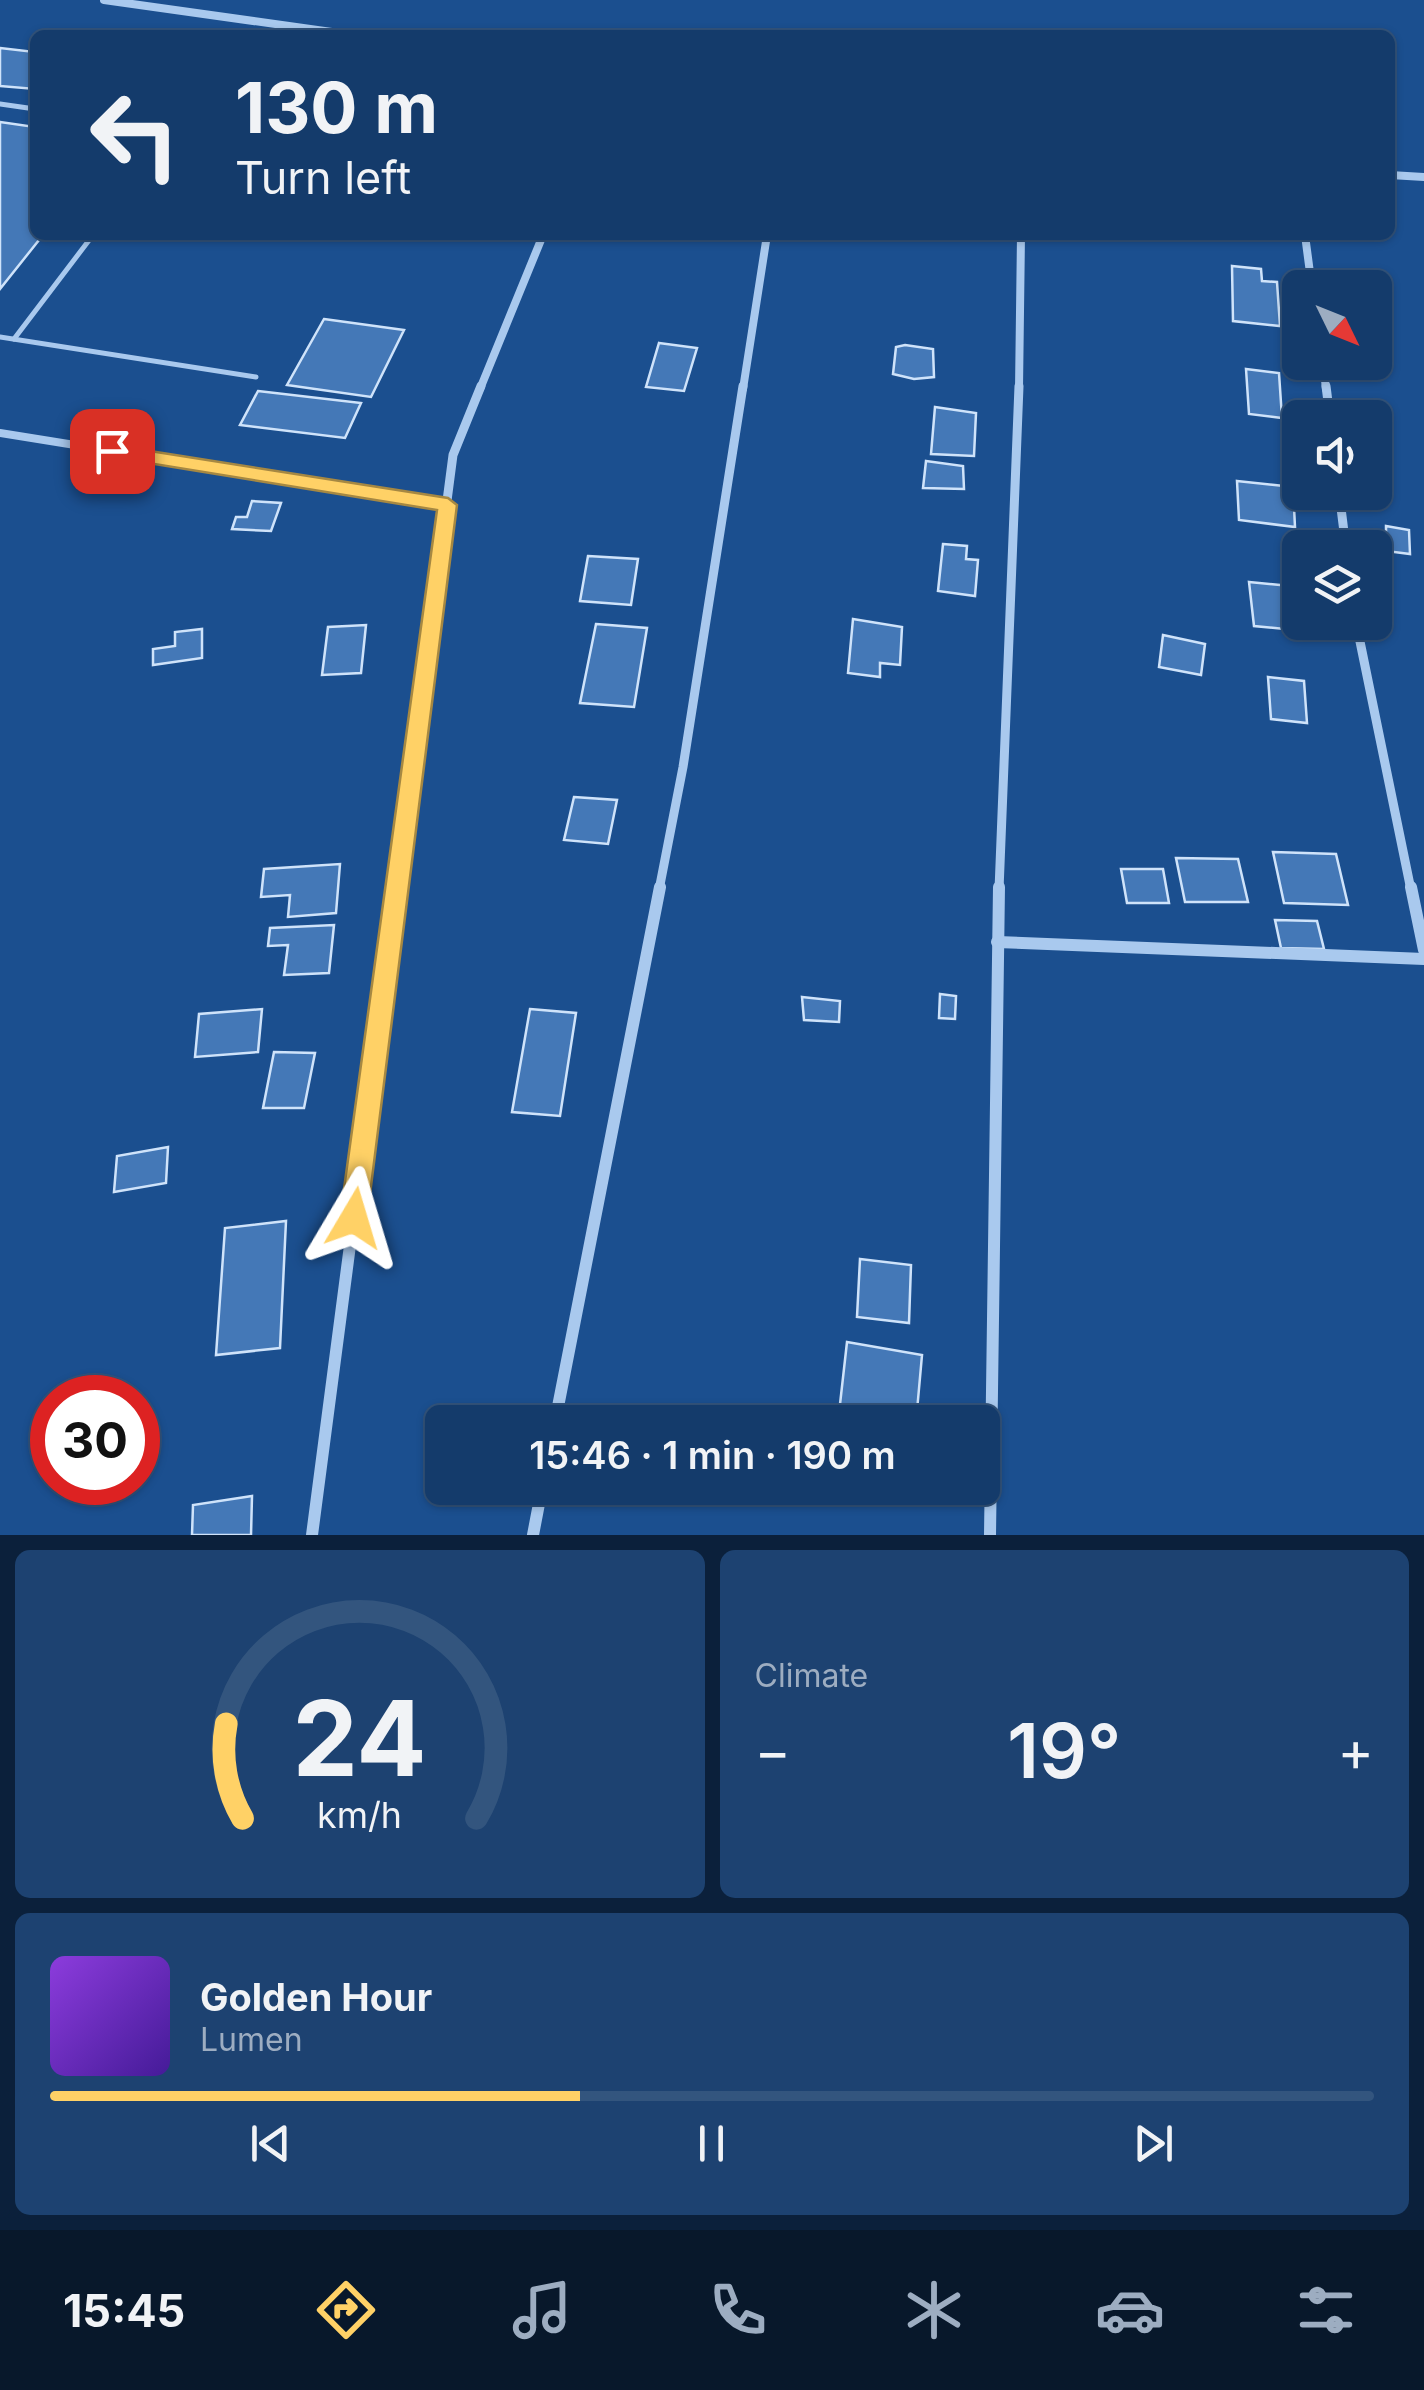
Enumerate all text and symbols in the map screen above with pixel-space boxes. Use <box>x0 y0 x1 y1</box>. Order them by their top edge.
text: 130 m <box>235 65 438 150</box>
icon: left <box>70 70 200 200</box>
text: Turn left <box>235 150 411 205</box>
north arrow <box>1282 270 1392 380</box>
map controls <box>1282 270 1392 640</box>
button: sound <box>1282 400 1392 510</box>
pin <box>70 409 155 494</box>
icon: arrive <box>85 424 140 479</box>
button: layers <box>1282 530 1392 640</box>
position arrow <box>302 1166 406 1270</box>
speed limit sign: 30 <box>30 1375 160 1505</box>
text: 15:46 · 1 min · 190 m <box>529 1432 896 1478</box>
text: Climate <box>755 1656 868 1695</box>
text: 24 <box>293 1675 427 1801</box>
text: 19° <box>1007 1705 1121 1796</box>
text: − <box>755 1718 791 1784</box>
text: + <box>1338 1718 1374 1784</box>
text: km/h <box>317 1793 402 1837</box>
text: Golden Hour <box>200 1974 432 2020</box>
text: Lumen <box>200 2020 303 2059</box>
icon: previous <box>243 2116 298 2171</box>
icon: pause <box>684 2116 739 2171</box>
icon: next <box>1126 2116 1181 2171</box>
icon: directions <box>311 2275 381 2345</box>
icon: music <box>507 2275 577 2345</box>
icon: phone <box>703 2275 773 2345</box>
icon: climate <box>899 2275 969 2345</box>
icon: car <box>1095 2275 1165 2345</box>
icon: filters <box>1291 2275 1361 2345</box>
text: 15:45 <box>63 2283 185 2338</box>

